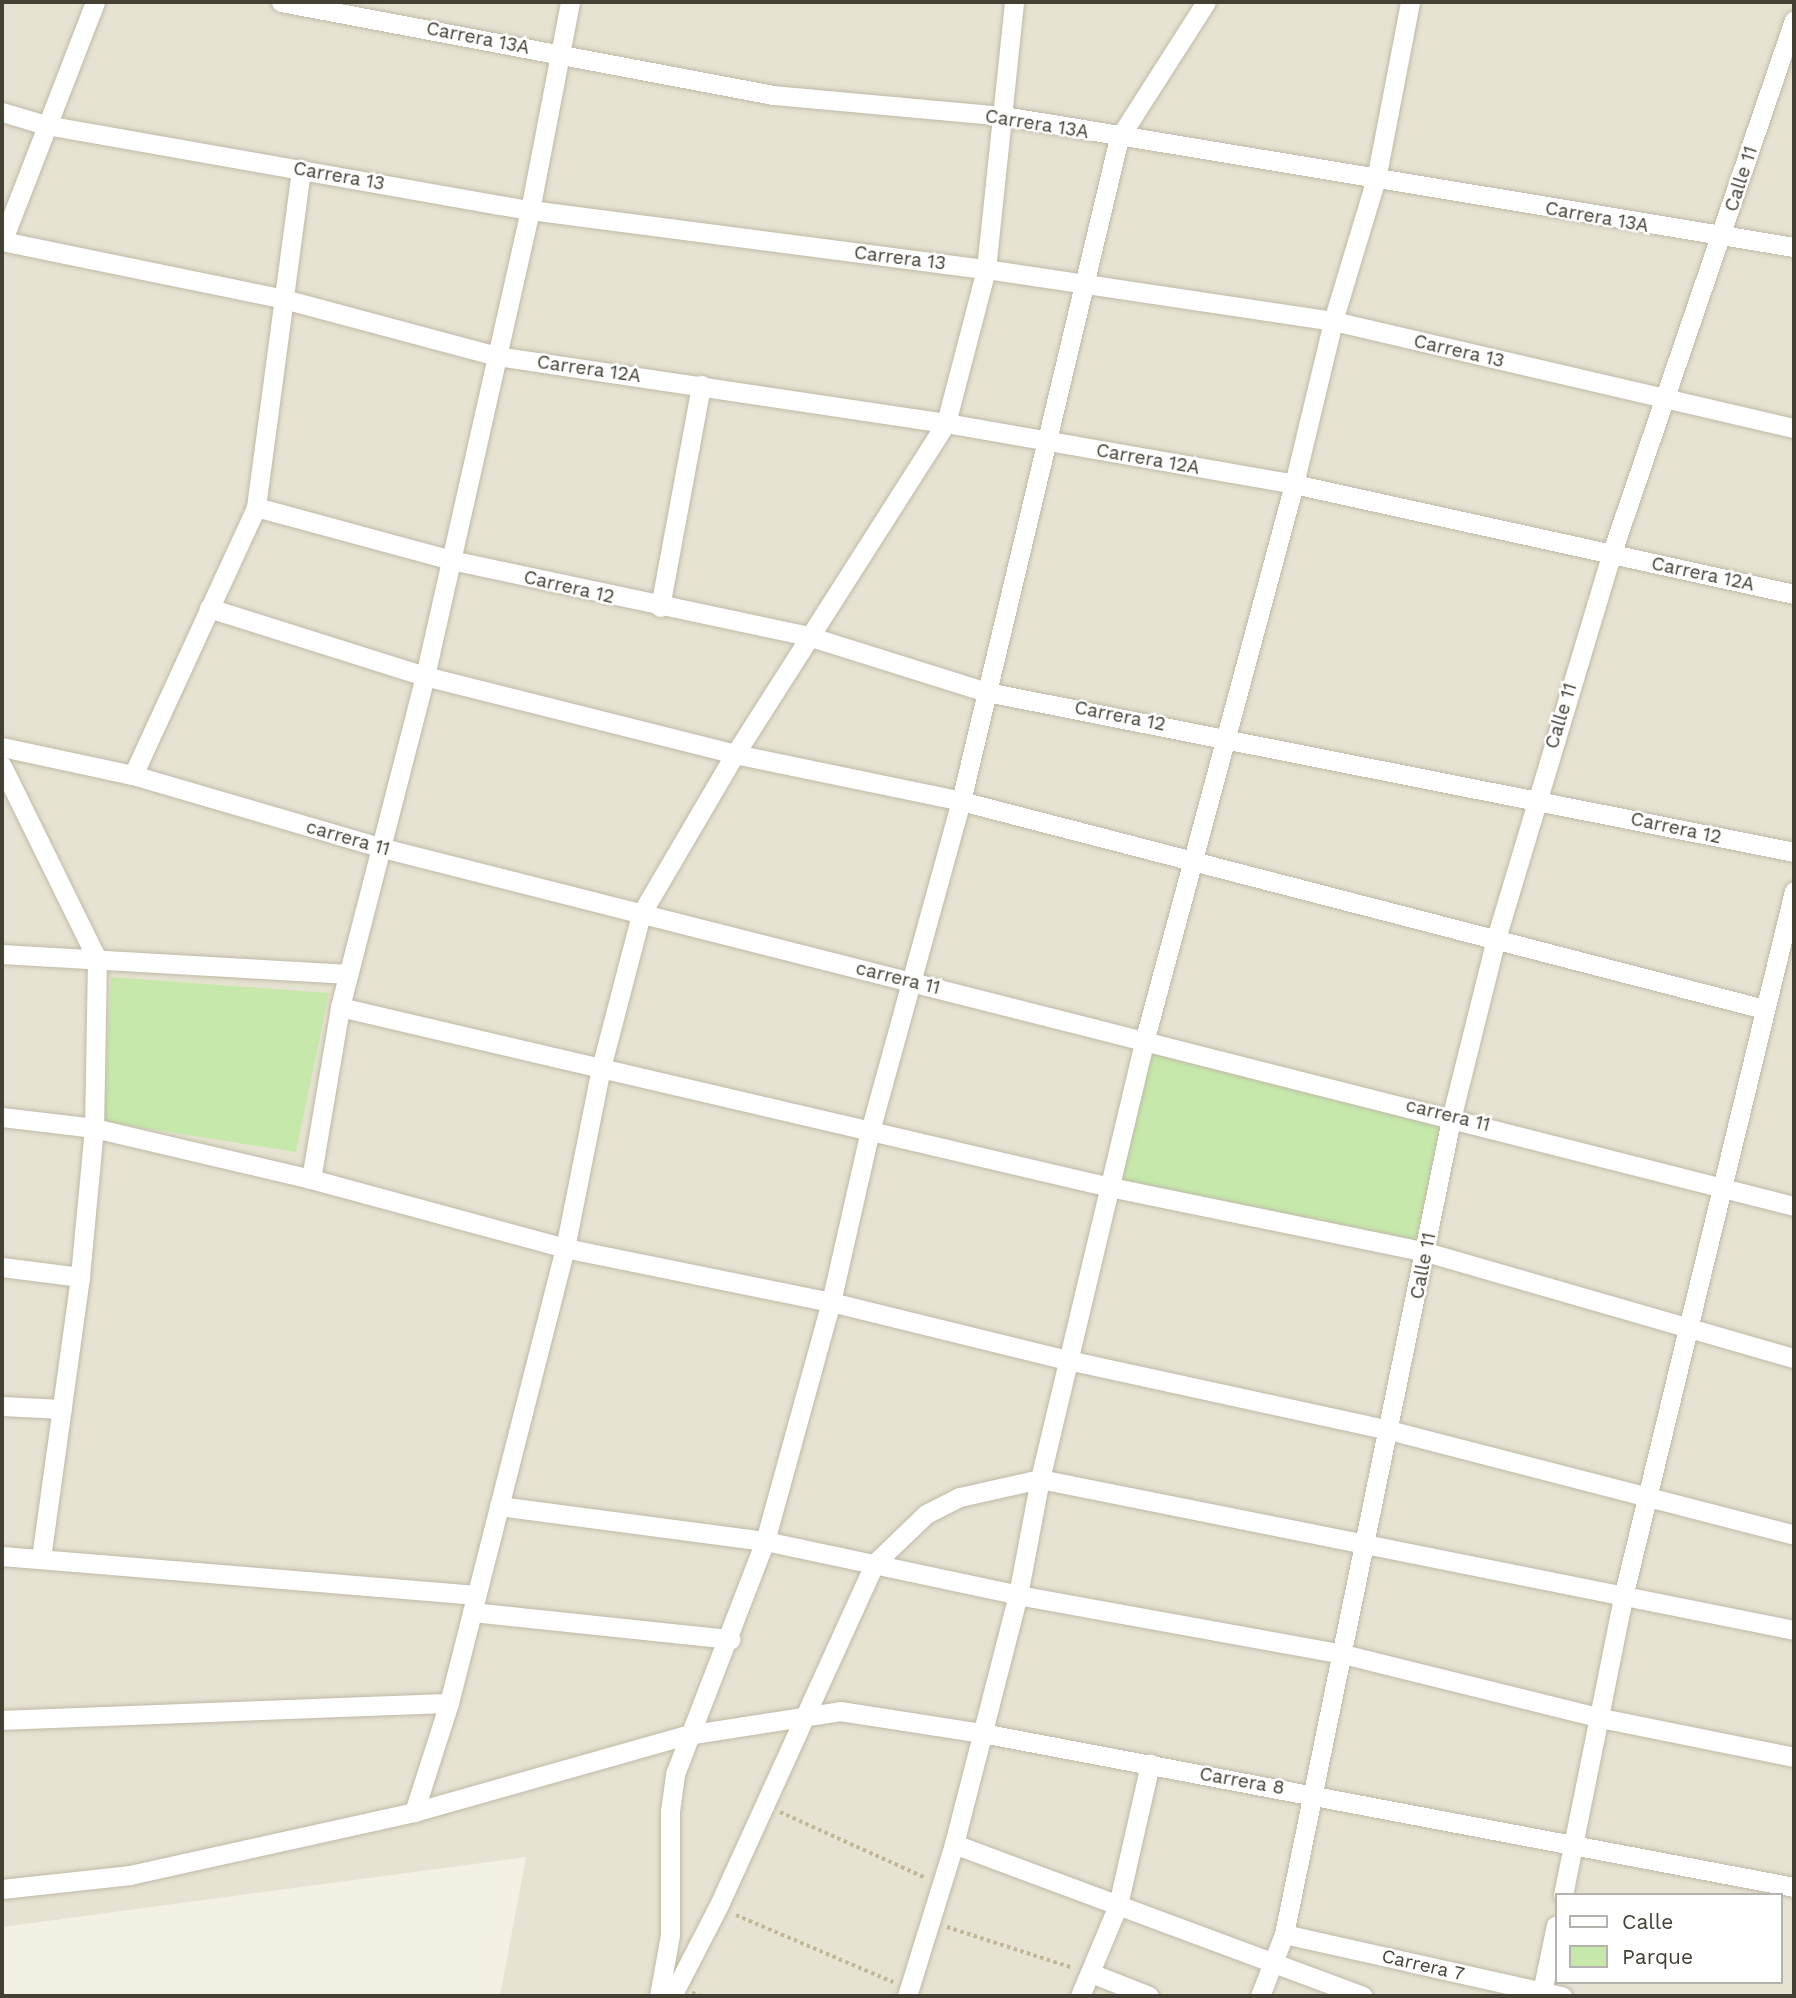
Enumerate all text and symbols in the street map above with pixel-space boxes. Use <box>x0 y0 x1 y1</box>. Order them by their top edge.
street label: Carrera 13A <box>424 17 532 59</box>
street label: Carrera 13A <box>983 104 1091 144</box>
street label: Calle 11 <box>1720 143 1762 215</box>
street label: Carrera 13 <box>291 157 387 195</box>
street label: Carrera 13A <box>1543 197 1651 237</box>
street label: Carrera 13 <box>852 241 948 275</box>
street label: Carrera 13 <box>1411 329 1507 373</box>
street label: Carrera 12A <box>535 350 643 388</box>
street label: Carrera 12A <box>1094 439 1202 479</box>
street label: Carrera 12A <box>1649 552 1757 596</box>
street label: Carrera 12 <box>521 565 617 609</box>
street label: Calle 11 <box>1540 680 1582 752</box>
street label: Carrera 12 <box>1072 696 1168 736</box>
street label: Carrera 12 <box>1628 807 1724 849</box>
street label: carrera 11 <box>303 815 393 861</box>
street label: carrera 11 <box>853 956 943 1000</box>
street label: carrera 11 <box>1403 1093 1493 1137</box>
street label: Calle 11 <box>1405 1231 1441 1301</box>
street label: Carrera 8 <box>1197 1762 1287 1800</box>
legend <box>1554 1893 1782 1984</box>
text: Calle <box>1622 1909 1673 1934</box>
street label: Carrera 7 <box>1379 1944 1467 1986</box>
text: Parque <box>1622 1944 1693 1969</box>

